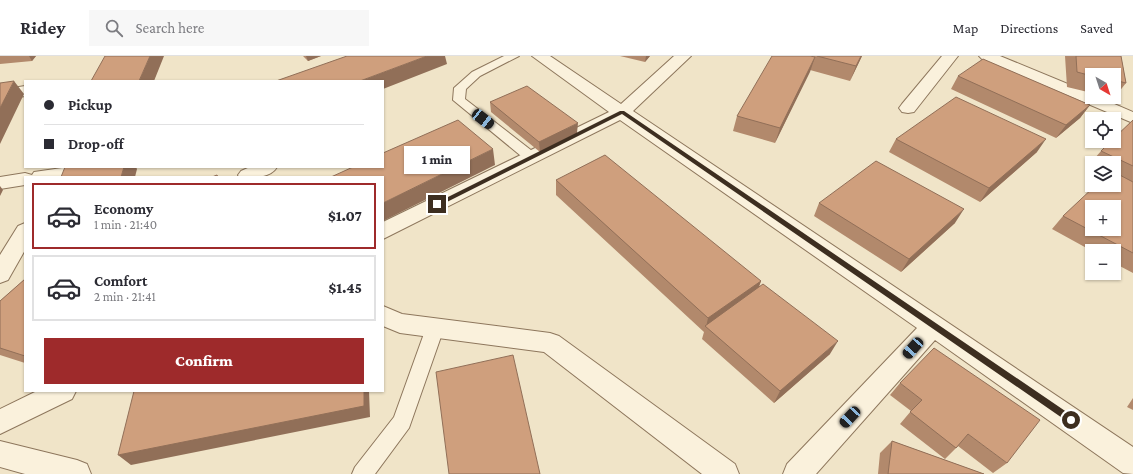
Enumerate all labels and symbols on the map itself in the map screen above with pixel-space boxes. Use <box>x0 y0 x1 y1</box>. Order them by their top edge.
north arrow <box>1085 68 1121 104</box>
car <box>470 107 496 131</box>
callout: 1 min <box>404 146 470 174</box>
route end <box>428 195 446 213</box>
car <box>901 335 925 361</box>
car <box>837 404 863 430</box>
route start <box>1062 411 1080 429</box>

